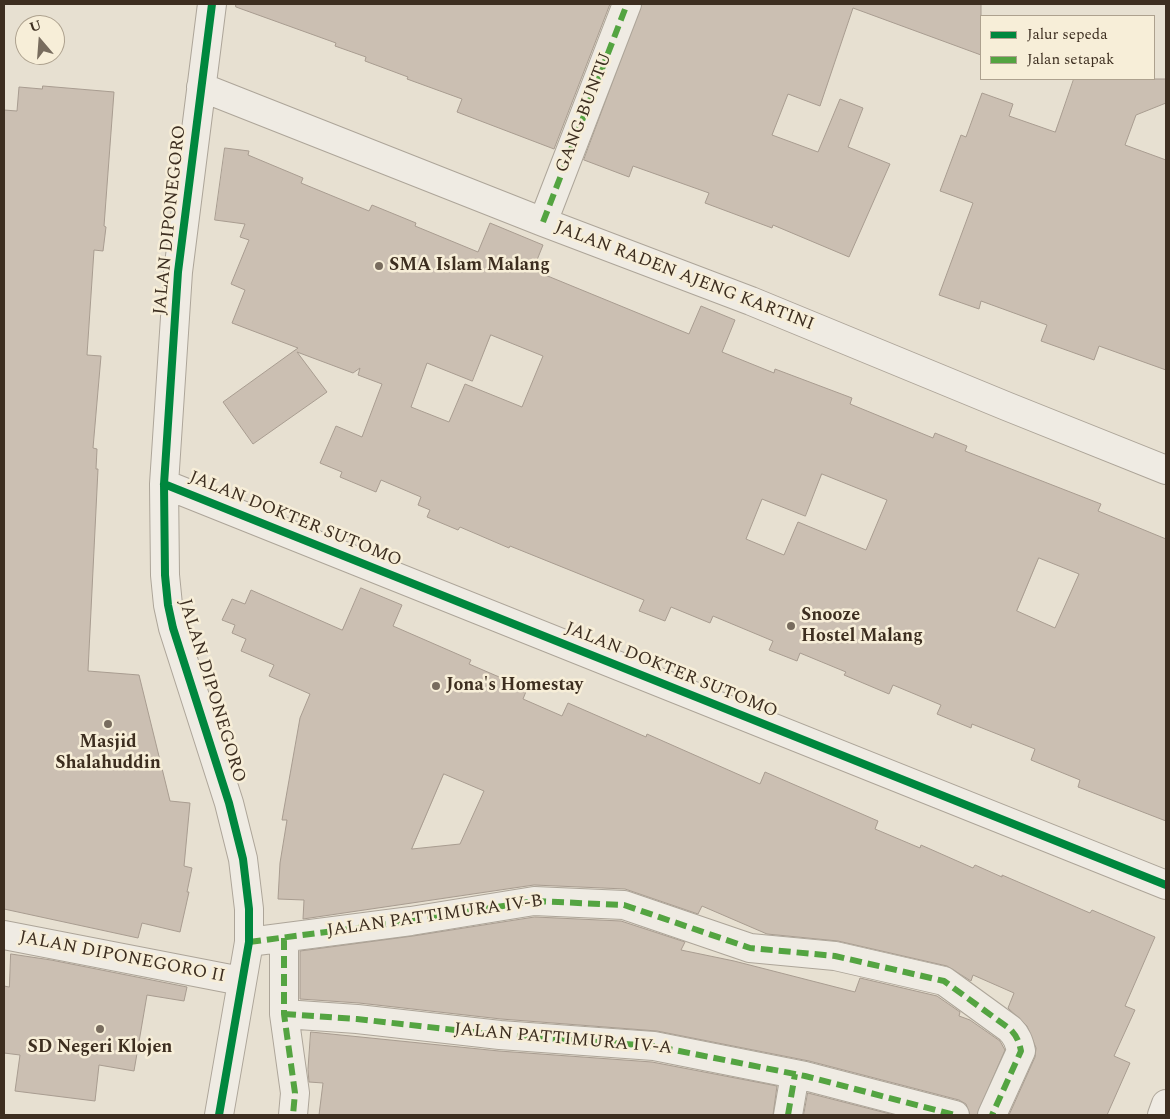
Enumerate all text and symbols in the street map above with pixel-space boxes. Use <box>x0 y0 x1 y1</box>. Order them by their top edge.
text: U <box>27 14 44 38</box>
north arrow <box>15 15 65 65</box>
legend <box>980 15 1155 80</box>
text: Jalur sepeda <box>1027 23 1108 46</box>
text: Jalan setapak <box>1027 48 1114 71</box>
street label: GANG BUNTU <box>552 50 618 176</box>
street label: JALAN DIPONEGORO <box>150 124 192 316</box>
street label: JALAN RADEN AJENG KARTINI <box>551 217 817 337</box>
place label: SMA Islam Malang <box>389 255 550 277</box>
marker: SMA Islam Malang <box>373 260 385 272</box>
street label: JALAN DOKTER SUTOMO <box>186 467 404 573</box>
street label: JALAN DIPONEGORO <box>173 597 249 785</box>
place label: Snooze Hostel Malang <box>801 605 923 648</box>
street label: JALAN DOKTER SUTOMO <box>562 618 780 724</box>
marker: Snooze Hostel Malang <box>785 620 797 632</box>
place label: Jona's Homestay <box>446 675 583 697</box>
marker: Jona's Homestay <box>430 680 442 692</box>
marker: Masjid Shalahuddin <box>102 718 114 730</box>
place label: Masjid Shalahuddin <box>55 732 161 774</box>
street label: JALAN PATTIMURA IV-B <box>326 891 544 943</box>
street label: JALAN DIPONEGORO II <box>17 927 227 989</box>
street label: JALAN PATTIMURA IV-A <box>453 1020 673 1060</box>
marker: SD Negeri Klojen <box>94 1023 106 1035</box>
place label: SD Negeri Klojen <box>28 1037 172 1059</box>

